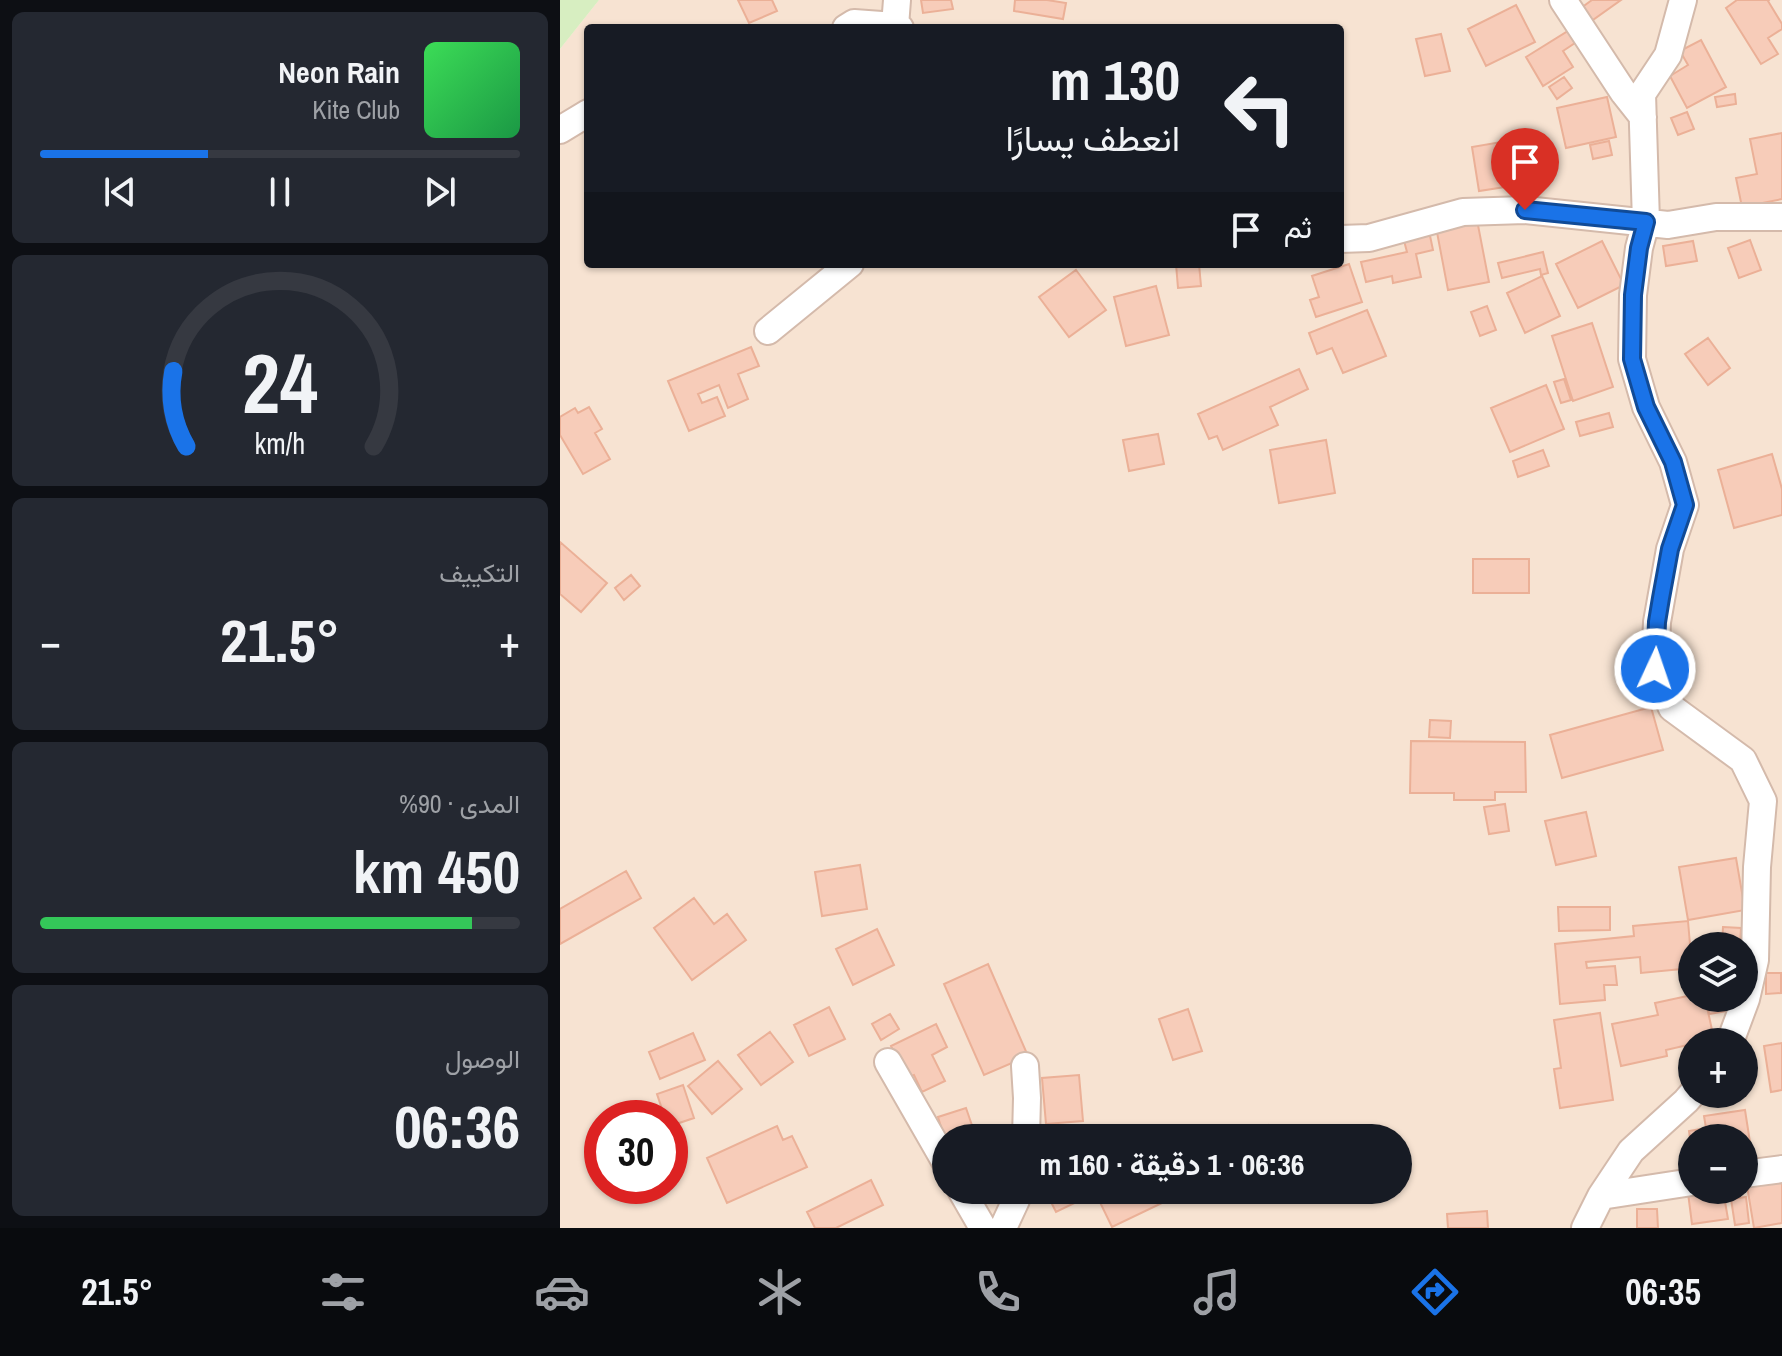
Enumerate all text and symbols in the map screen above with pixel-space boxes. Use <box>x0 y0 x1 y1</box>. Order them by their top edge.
text: 130 m <box>1050 42 1180 117</box>
text: Neon Rain <box>278 52 400 92</box>
icon: left <box>1208 56 1312 160</box>
text: Kite Club <box>312 92 400 127</box>
text: انعطف يسارًا <box>1006 114 1180 162</box>
pin <box>1491 128 1559 210</box>
icon: arrive <box>1503 140 1547 184</box>
icon: previous <box>98 170 142 214</box>
icon: pause <box>258 170 302 214</box>
icon: next <box>418 170 462 214</box>
text: ثم <box>1284 207 1312 247</box>
icon: arrive <box>1224 208 1268 252</box>
text: 24 <box>242 326 318 438</box>
text: km/h <box>255 424 305 463</box>
text: التكييف <box>439 555 520 590</box>
text: 21.5° <box>220 600 340 681</box>
text: − <box>40 611 61 671</box>
text: + <box>499 611 520 671</box>
position arrow <box>1613 627 1697 711</box>
text: المدى · 90% <box>399 786 520 821</box>
text: 450 km <box>353 831 520 912</box>
map controls <box>1678 932 1758 1204</box>
button: layers <box>1678 932 1758 1012</box>
button: + <box>1678 1028 1758 1108</box>
text: الوصول <box>445 1041 520 1076</box>
text: 06:36 <box>394 1086 520 1167</box>
speed limit sign: 30 <box>584 1100 688 1204</box>
button: − <box>1678 1124 1758 1204</box>
text: 06:36 · 1 دقيقة · 160 m <box>1039 1144 1305 1184</box>
icon: filters <box>315 1264 371 1320</box>
icon: car <box>534 1264 590 1320</box>
icon: climate <box>752 1264 808 1320</box>
icon: phone <box>970 1264 1026 1320</box>
icon: music <box>1189 1264 1245 1320</box>
icon: directions <box>1407 1264 1463 1320</box>
text: 21.5° <box>81 1268 153 1316</box>
text: 06:35 <box>1625 1268 1701 1316</box>

